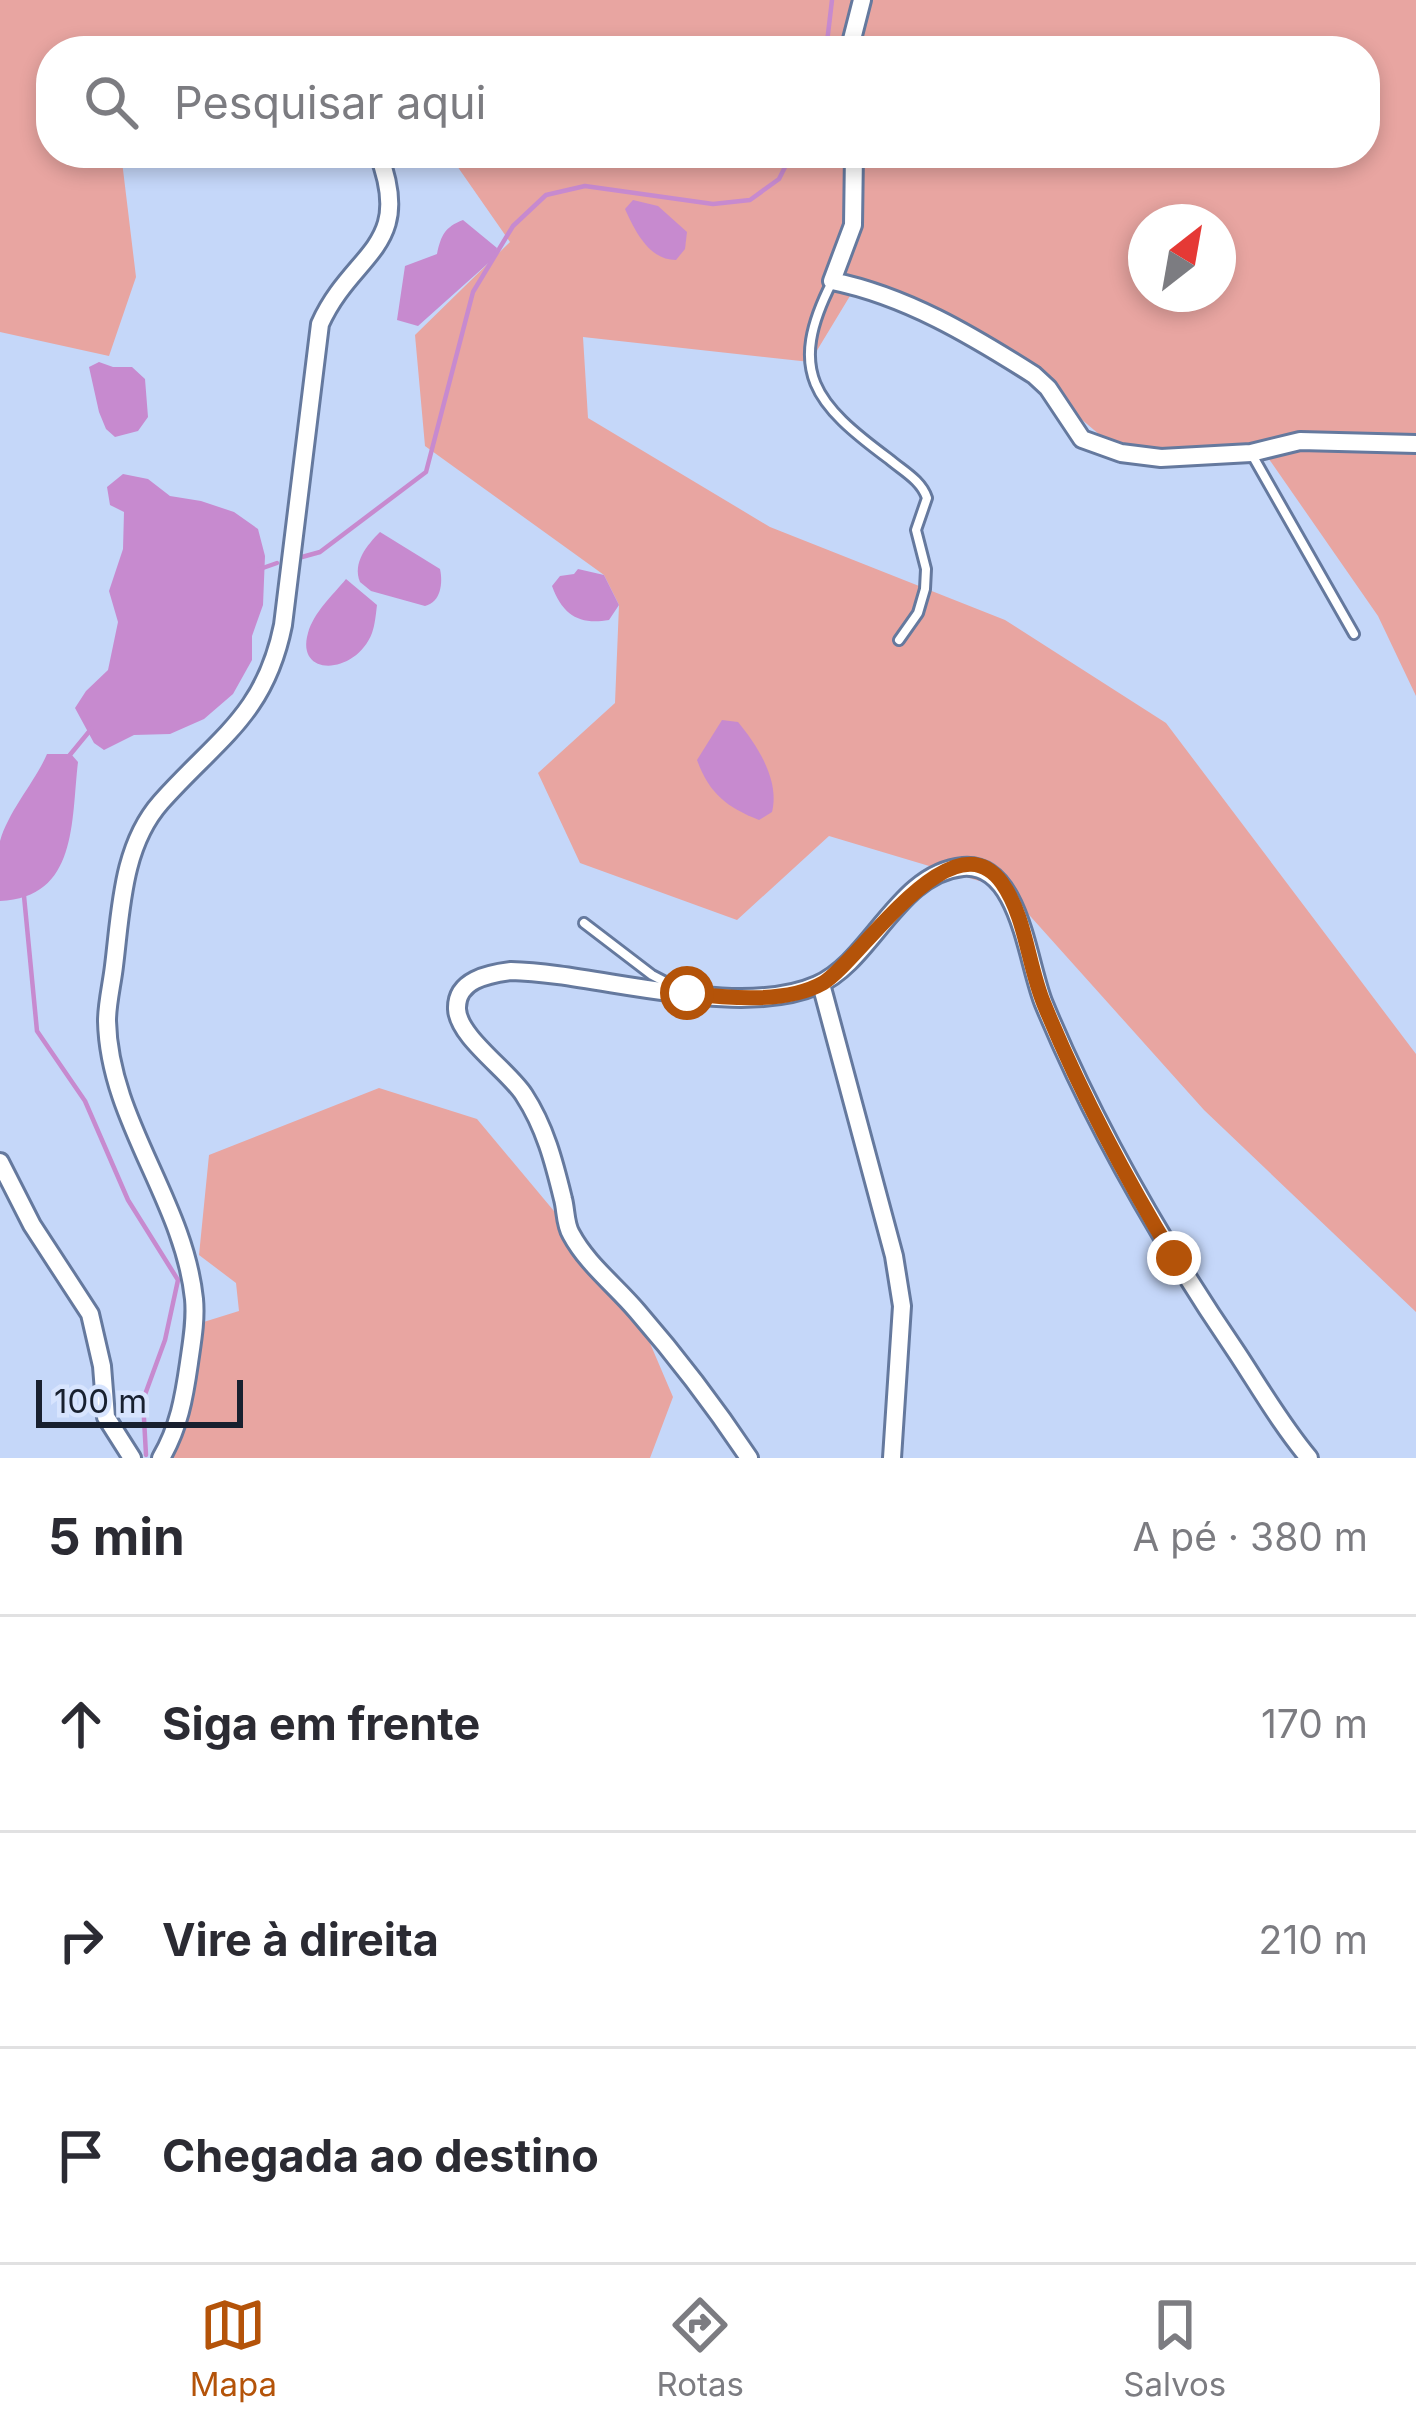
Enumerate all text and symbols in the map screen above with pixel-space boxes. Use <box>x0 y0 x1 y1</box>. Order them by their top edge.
search box <box>36 36 1380 168</box>
icon: search <box>78 69 144 135</box>
text: Pesquisar aqui <box>174 75 487 130</box>
north arrow <box>1128 204 1236 312</box>
route start <box>660 966 714 1020</box>
route end <box>1147 1231 1201 1285</box>
scale bar <box>36 1374 243 1427</box>
text: 100 m <box>54 1381 147 1421</box>
text: 5 min <box>48 1506 185 1567</box>
text: A pé · 380 m <box>1132 1513 1368 1560</box>
icon: ahead <box>48 1691 114 1757</box>
text: Siga em frente <box>162 1696 480 1751</box>
text: 170 m <box>1261 1700 1368 1747</box>
icon: right <box>48 1907 114 1973</box>
text: Vire à direita <box>162 1912 439 1967</box>
text: 210 m <box>1259 1916 1368 1963</box>
icon: arrive <box>48 2123 114 2189</box>
text: Chegada ao destino <box>162 2128 599 2183</box>
tab: Mapa <box>190 2292 277 2404</box>
tab: Rotas <box>656 2292 744 2404</box>
tab: Salvos <box>1123 2292 1226 2404</box>

